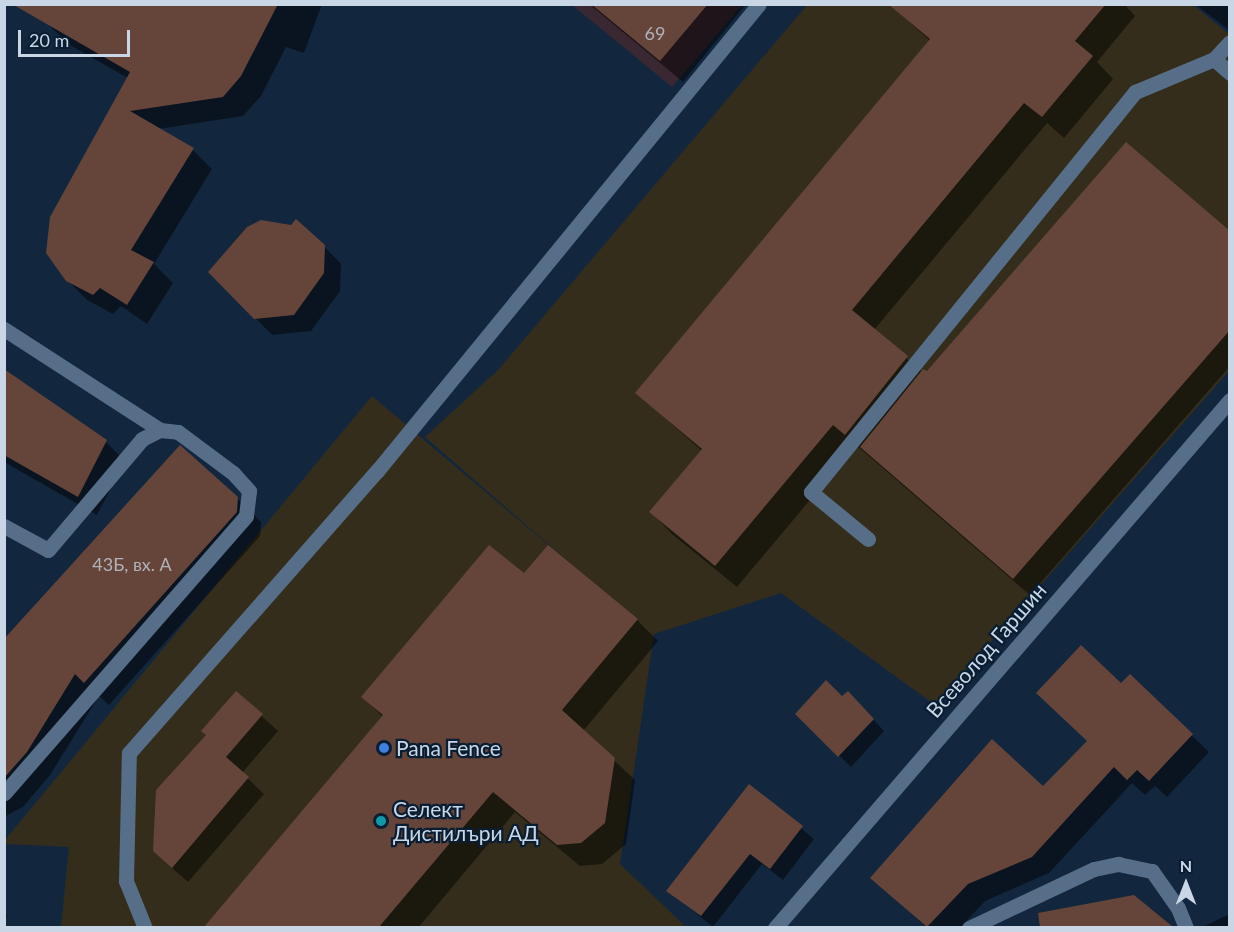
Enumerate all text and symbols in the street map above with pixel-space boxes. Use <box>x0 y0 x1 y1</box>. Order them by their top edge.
scale bar <box>21 18 134 56</box>
house number: 69 <box>645 22 665 44</box>
text: 20 m <box>29 29 69 51</box>
house number: 43Б, вх. А <box>92 553 172 575</box>
street label: Всеволод Гаршин <box>921 578 1051 722</box>
place label: Pana Fence <box>396 735 501 761</box>
marker: Pana Fence <box>377 741 391 755</box>
place label: Селект Дистилъри АД <box>393 796 539 846</box>
marker: Селект Дистилъри АД <box>374 814 388 828</box>
north arrow <box>1156 854 1216 914</box>
text: N <box>1180 856 1192 875</box>

